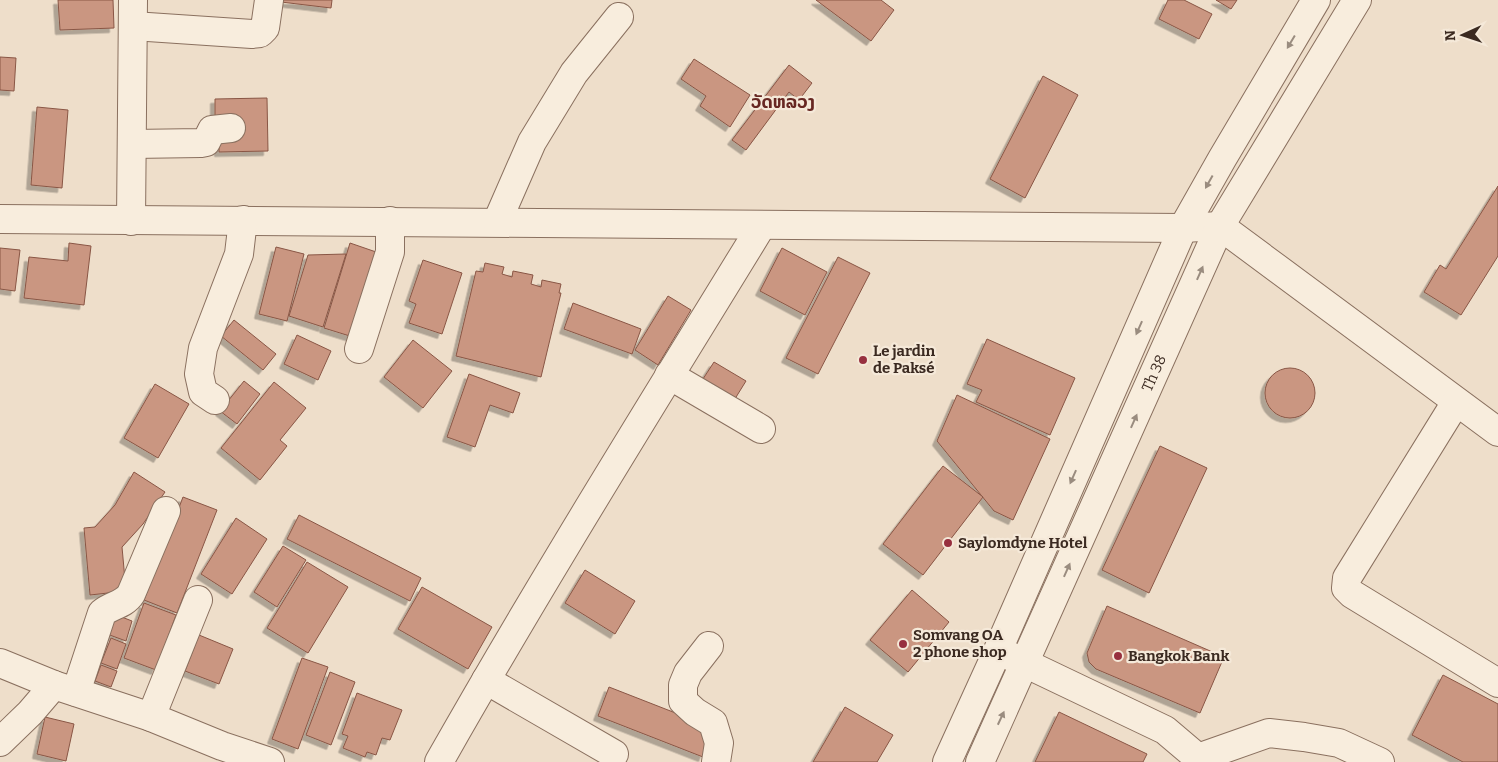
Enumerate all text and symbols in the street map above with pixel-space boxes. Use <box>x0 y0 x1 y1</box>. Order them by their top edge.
north arrow <box>1438 10 1488 60</box>
text: N <box>1442 30 1459 41</box>
one-way arrow <box>1287 35 1296 48</box>
district label: ວັດຫລວງ <box>751 91 815 113</box>
one-way arrow <box>1204 175 1213 189</box>
one-way arrow <box>1196 266 1204 280</box>
one-way arrow <box>1134 321 1142 336</box>
place label: Le jardin de Paksé <box>873 342 936 377</box>
street label: Th 38 <box>1138 352 1170 394</box>
marker: Le jardin de Paksé <box>857 354 869 366</box>
one-way arrow <box>1130 414 1138 428</box>
one-way arrow <box>1069 470 1077 484</box>
place label: Saylomdyne Hotel <box>958 534 1088 552</box>
marker: Saylomdyne Hotel <box>942 537 954 549</box>
one-way arrow <box>1063 562 1072 577</box>
place label: Somvang OA 2 phone shop <box>913 626 1007 661</box>
marker: Somvang OA 2 phone shop <box>897 638 909 650</box>
place label: Bangkok Bank <box>1128 647 1229 665</box>
marker: Bangkok Bank <box>1112 650 1124 662</box>
one-way arrow <box>997 711 1005 725</box>

